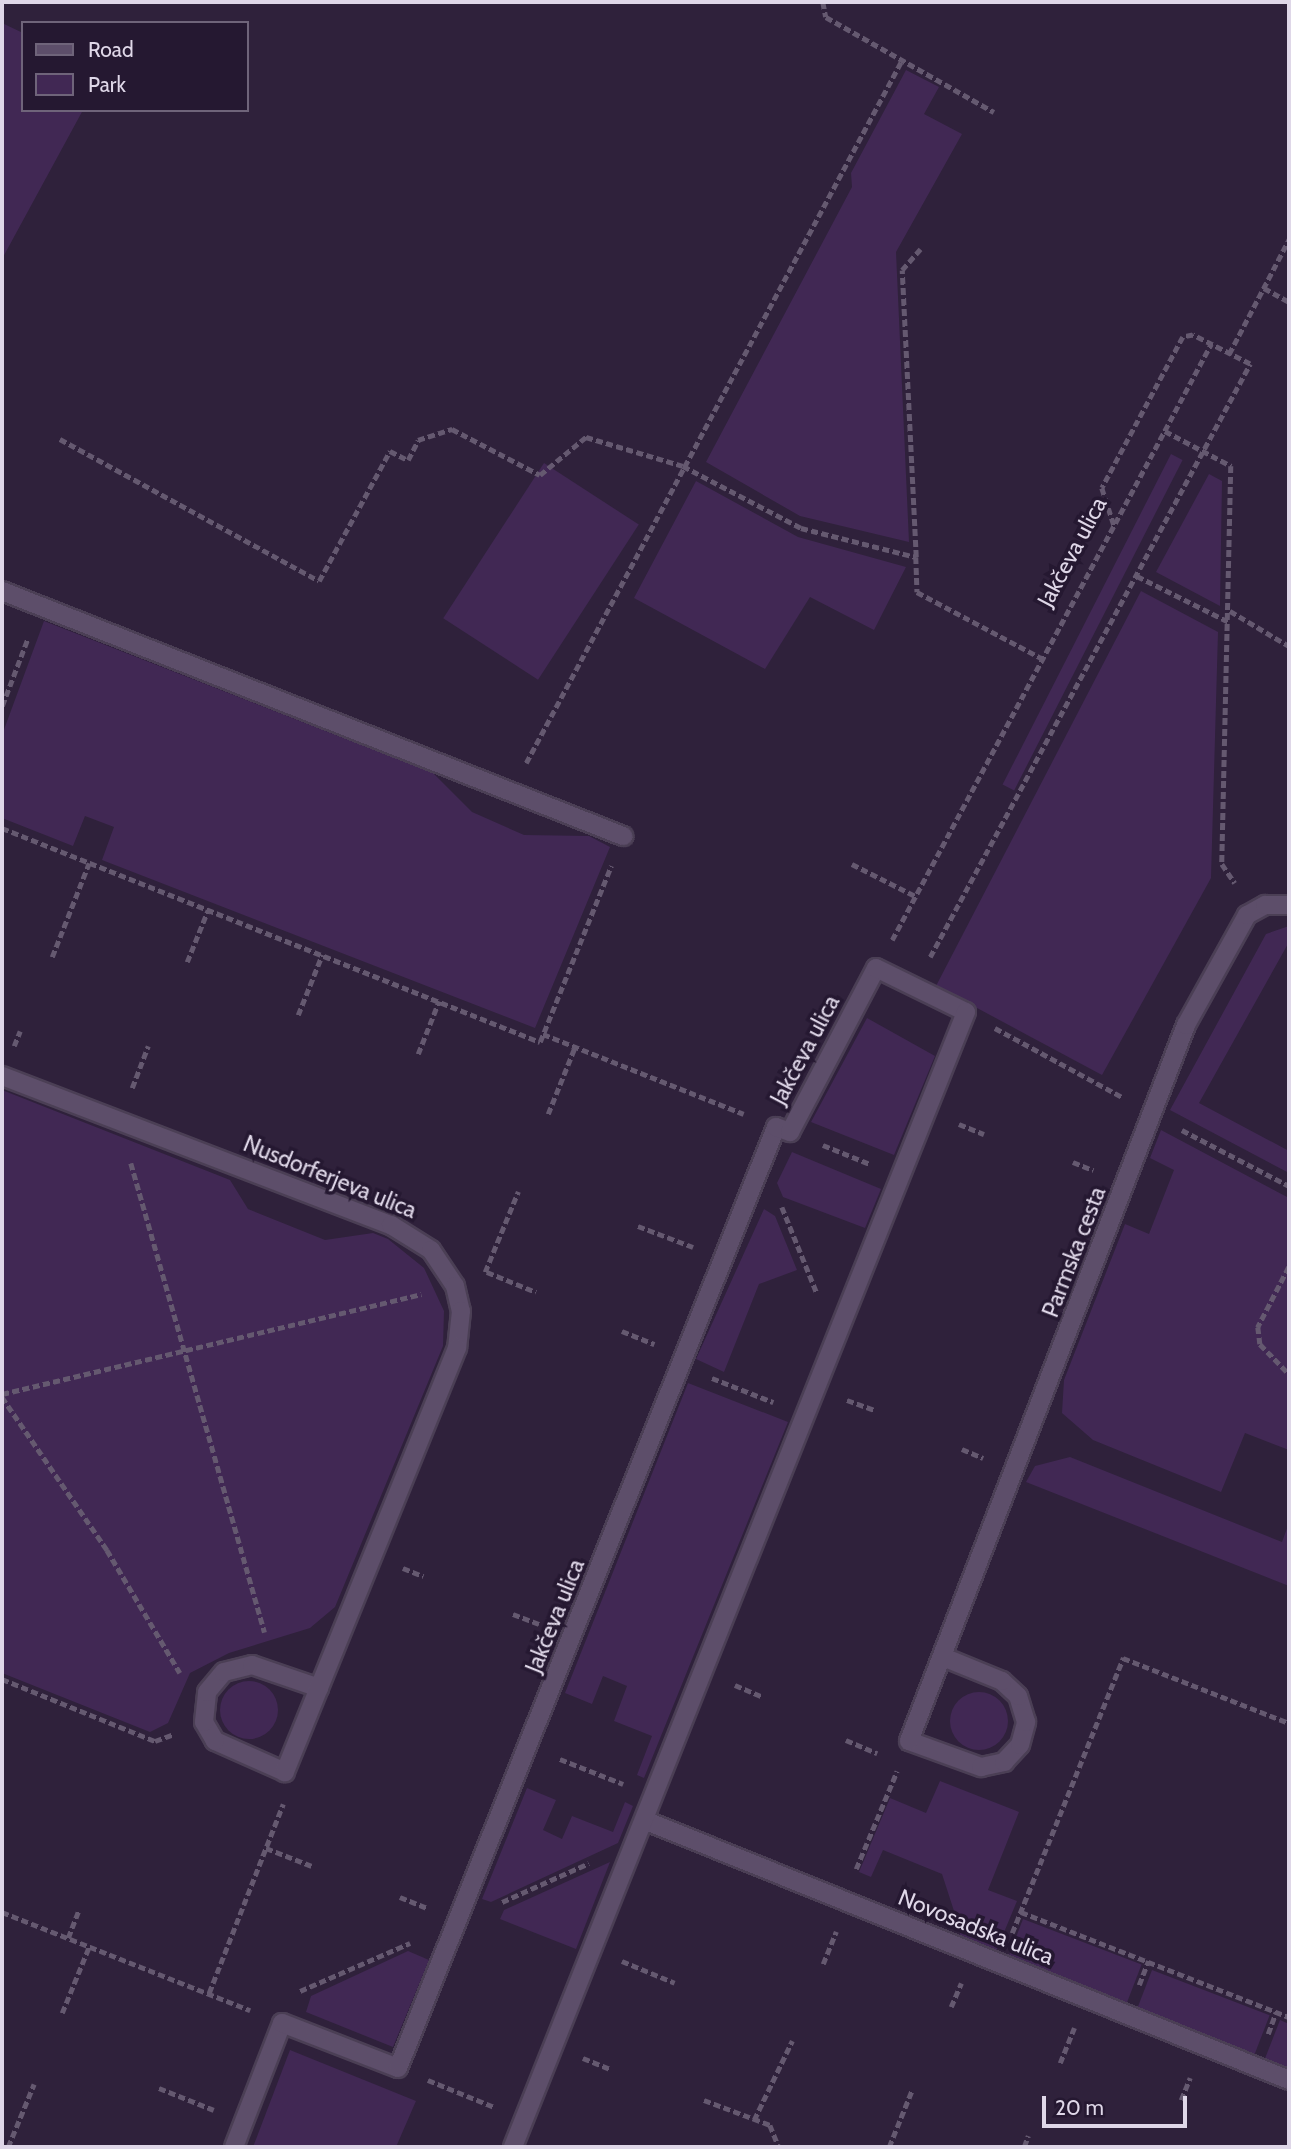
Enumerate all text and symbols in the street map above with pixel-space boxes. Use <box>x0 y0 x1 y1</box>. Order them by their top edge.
legend <box>21 21 248 112</box>
text: Road <box>88 37 134 62</box>
text: Park <box>88 72 126 97</box>
street label: Jakčeva ulica <box>1032 492 1112 612</box>
street label: Jakčeva ulica <box>765 990 845 1110</box>
street label: Nusdorferjeva ulica <box>239 1130 421 1224</box>
street label: Parmska cesta <box>1036 1183 1112 1321</box>
street label: Jakčeva ulica <box>520 1555 590 1677</box>
street label: Novosadska ulica <box>894 1883 1058 1971</box>
scale bar <box>1046 2082 1191 2126</box>
text: 20 m <box>1055 2095 1104 2120</box>

